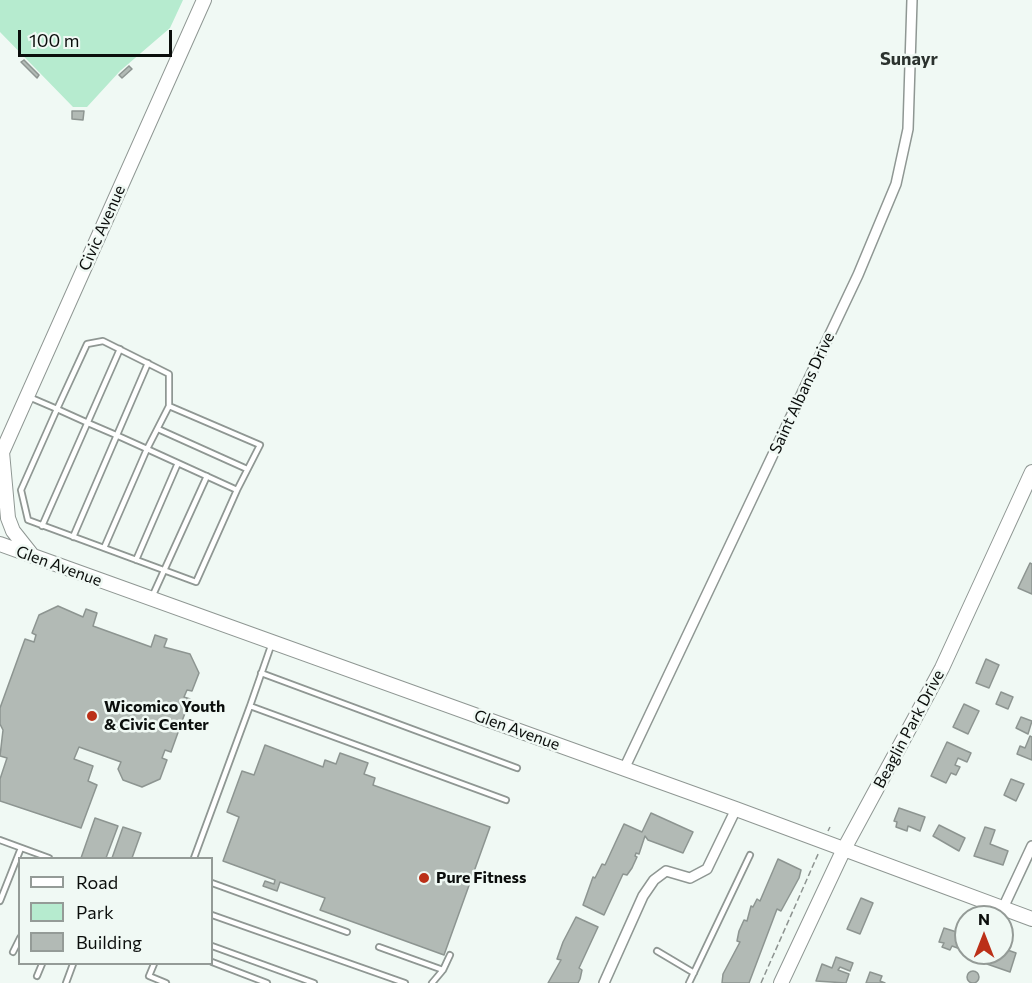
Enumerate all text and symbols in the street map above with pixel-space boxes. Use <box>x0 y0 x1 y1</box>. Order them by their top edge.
scale bar <box>21 18 176 56</box>
text: 100 m <box>29 29 79 51</box>
district label: Sunayr <box>880 48 938 70</box>
street label: Civic Avenue <box>75 182 129 274</box>
street label: Saint Albans Drive <box>765 329 839 457</box>
street label: Glen Avenue <box>14 542 104 590</box>
street label: Beaglin Park Drive <box>870 666 948 792</box>
place label: Wicomico Youth & Civic Center <box>104 697 225 735</box>
street label: Glen Avenue <box>472 706 562 754</box>
marker: Wicomico Youth & Civic Center <box>85 709 99 723</box>
legend <box>18 857 213 965</box>
place label: Pure Fitness <box>436 868 526 888</box>
text: Road <box>76 871 118 893</box>
marker: Pure Fitness <box>417 871 431 885</box>
text: Park <box>76 901 114 923</box>
north arrow <box>954 905 1014 965</box>
text: N <box>978 909 990 928</box>
text: Building <box>76 931 142 953</box>

